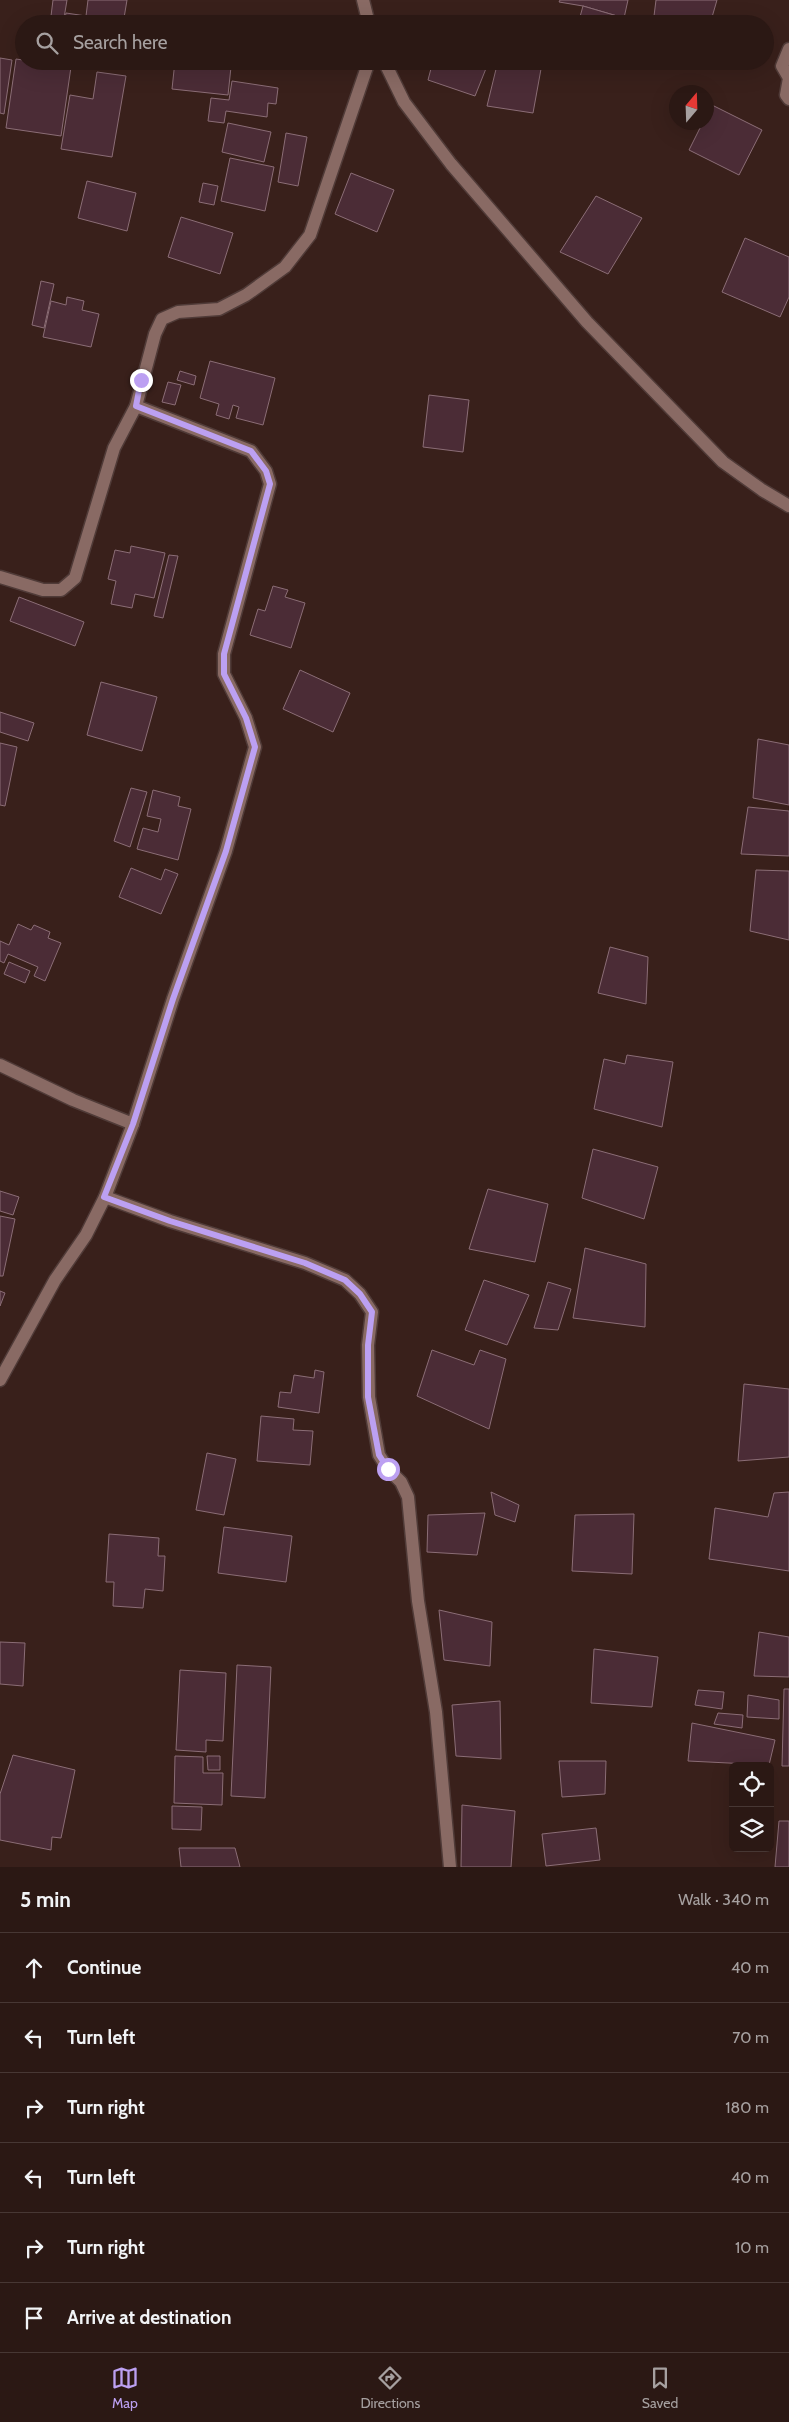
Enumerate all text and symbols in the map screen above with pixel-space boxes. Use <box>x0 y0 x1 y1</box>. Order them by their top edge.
search box <box>15 15 774 70</box>
icon: search <box>33 29 61 57</box>
text: Search here <box>73 31 167 54</box>
north arrow <box>669 85 714 130</box>
route end <box>130 369 153 392</box>
route start <box>377 1458 400 1481</box>
map controls <box>729 1762 774 1852</box>
button: locate <box>729 1762 774 1807</box>
button: layers <box>729 1807 774 1852</box>
text: 5 min <box>20 1887 71 1912</box>
text: Walk · 340 m <box>678 1890 769 1909</box>
icon: ahead <box>20 1954 48 1982</box>
text: Continue <box>67 1956 141 1979</box>
text: 40 m <box>731 1958 769 1977</box>
icon: left <box>20 2024 48 2052</box>
text: Turn left <box>67 2026 135 2049</box>
text: 70 m <box>732 2028 769 2047</box>
icon: right <box>20 2094 48 2122</box>
text: Turn right <box>67 2096 145 2119</box>
text: 180 m <box>725 2098 769 2117</box>
icon: left <box>20 2164 48 2192</box>
text: Turn left <box>67 2166 135 2189</box>
text: 40 m <box>731 2168 769 2187</box>
icon: right <box>20 2234 48 2262</box>
text: Turn right <box>67 2236 145 2259</box>
text: 10 m <box>735 2238 769 2257</box>
icon: arrive <box>20 2304 48 2332</box>
text: Arrive at destination <box>67 2306 231 2329</box>
tab: Map <box>111 2364 139 2412</box>
tab: Directions <box>360 2364 420 2412</box>
tab: Saved <box>642 2364 678 2412</box>

